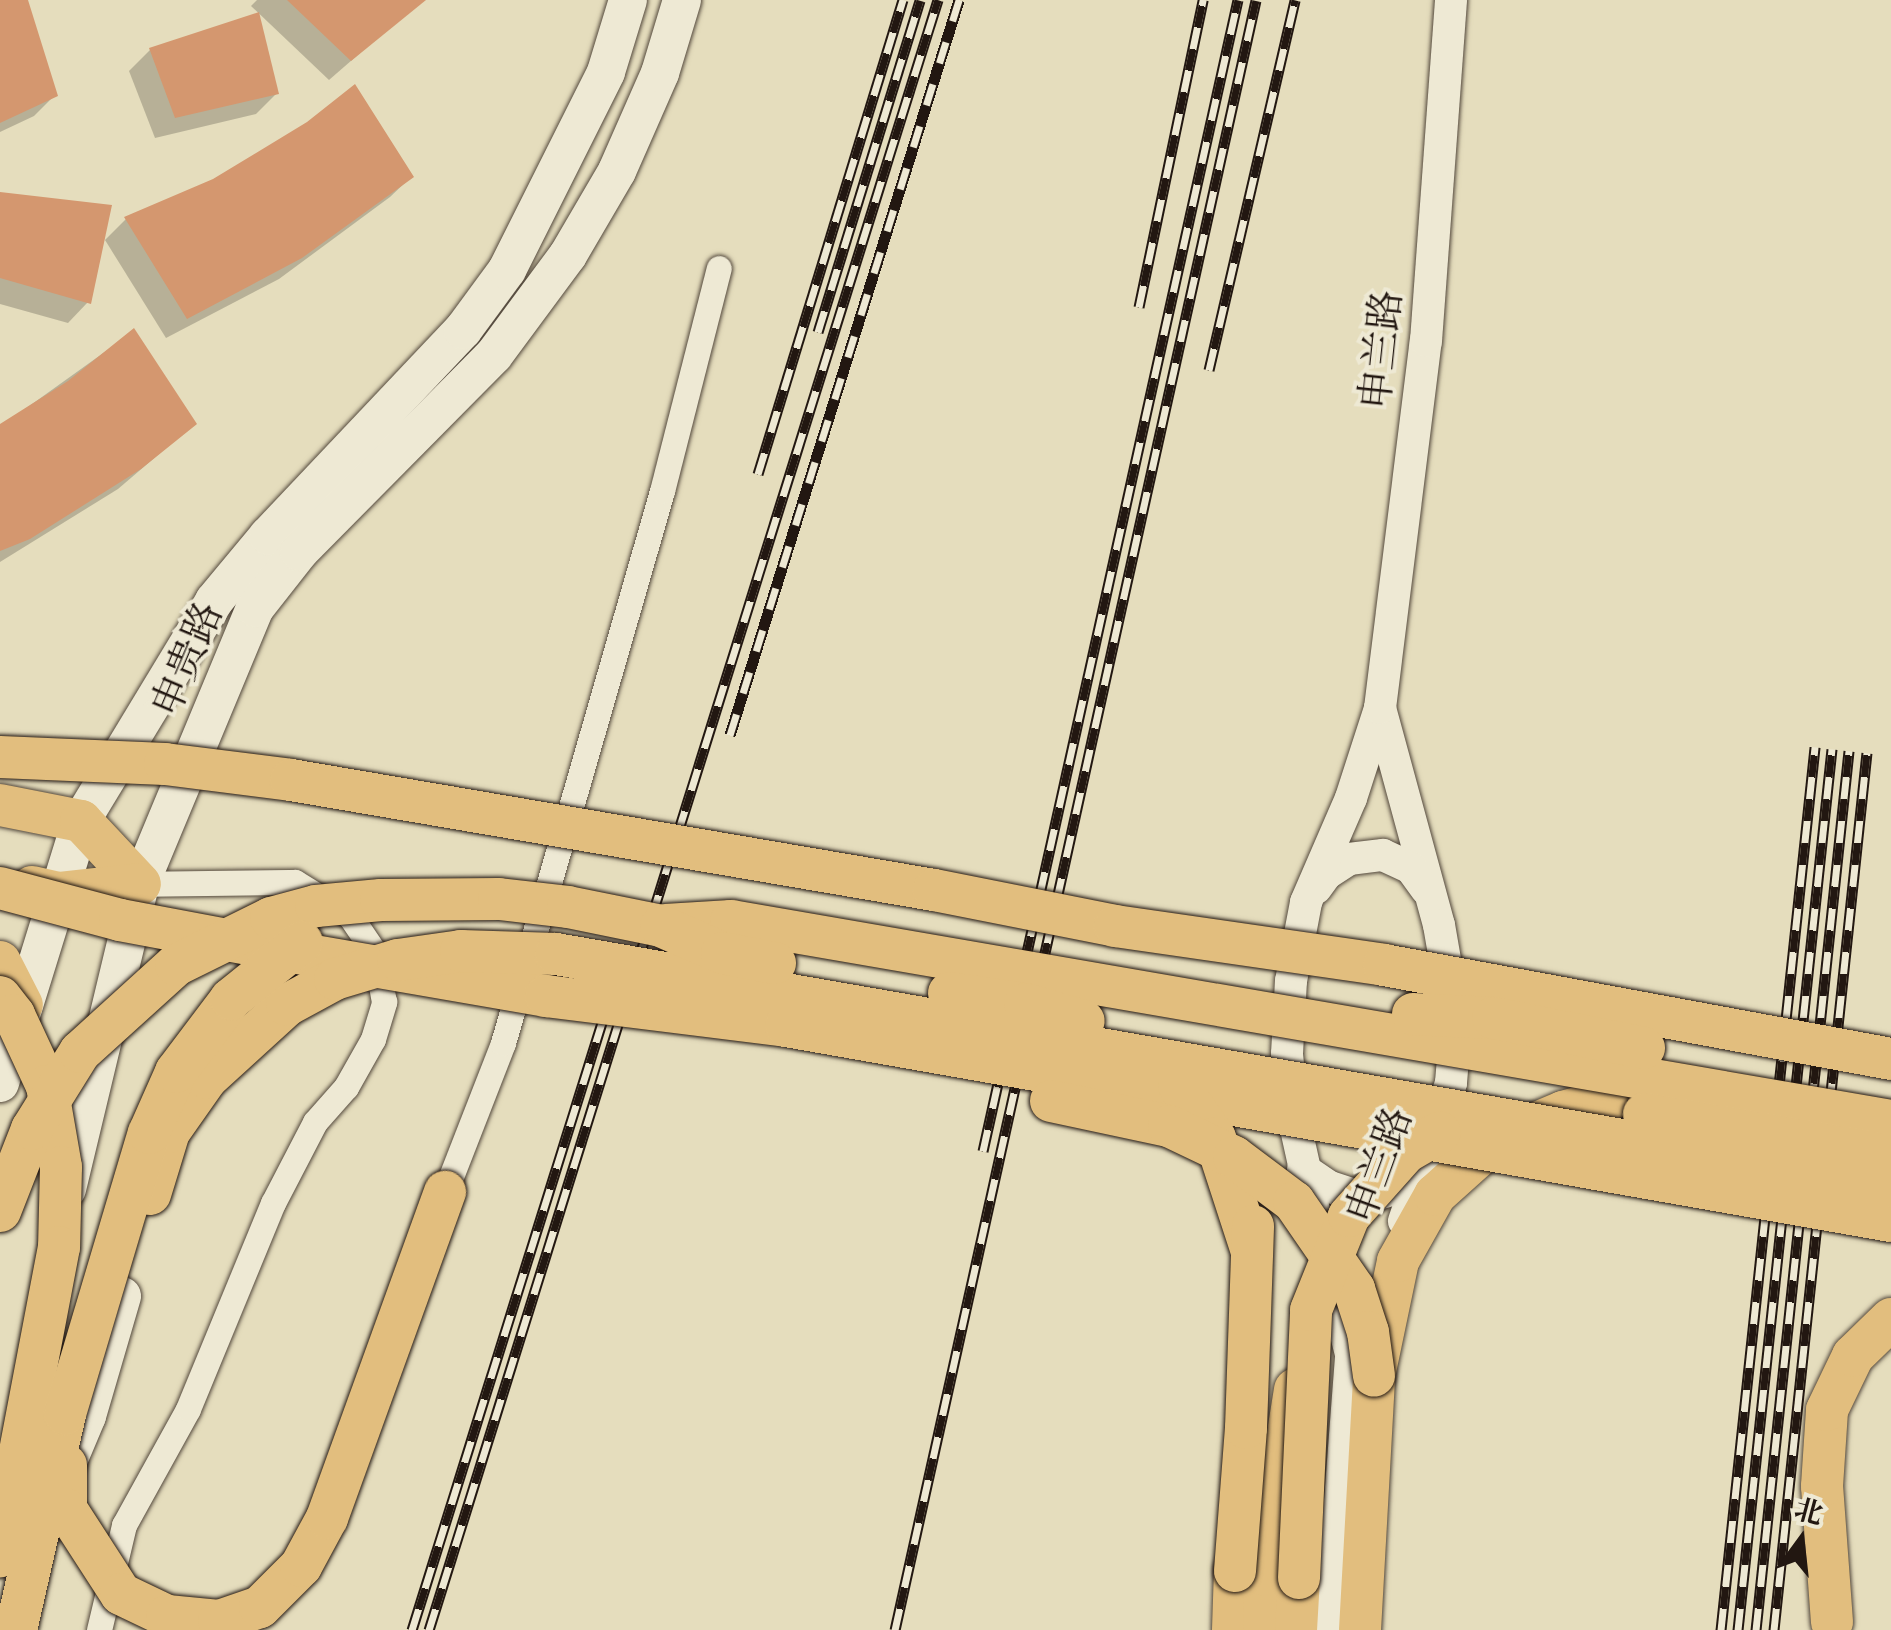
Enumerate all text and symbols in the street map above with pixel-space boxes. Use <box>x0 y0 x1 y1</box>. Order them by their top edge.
street label: 申兰路 <box>1350 288 1410 412</box>
street label: 申贵路 <box>140 594 232 724</box>
street label: 申兰路 <box>1335 1100 1421 1230</box>
text: 北 <box>1790 1487 1828 1534</box>
north arrow <box>1751 1490 1851 1590</box>

